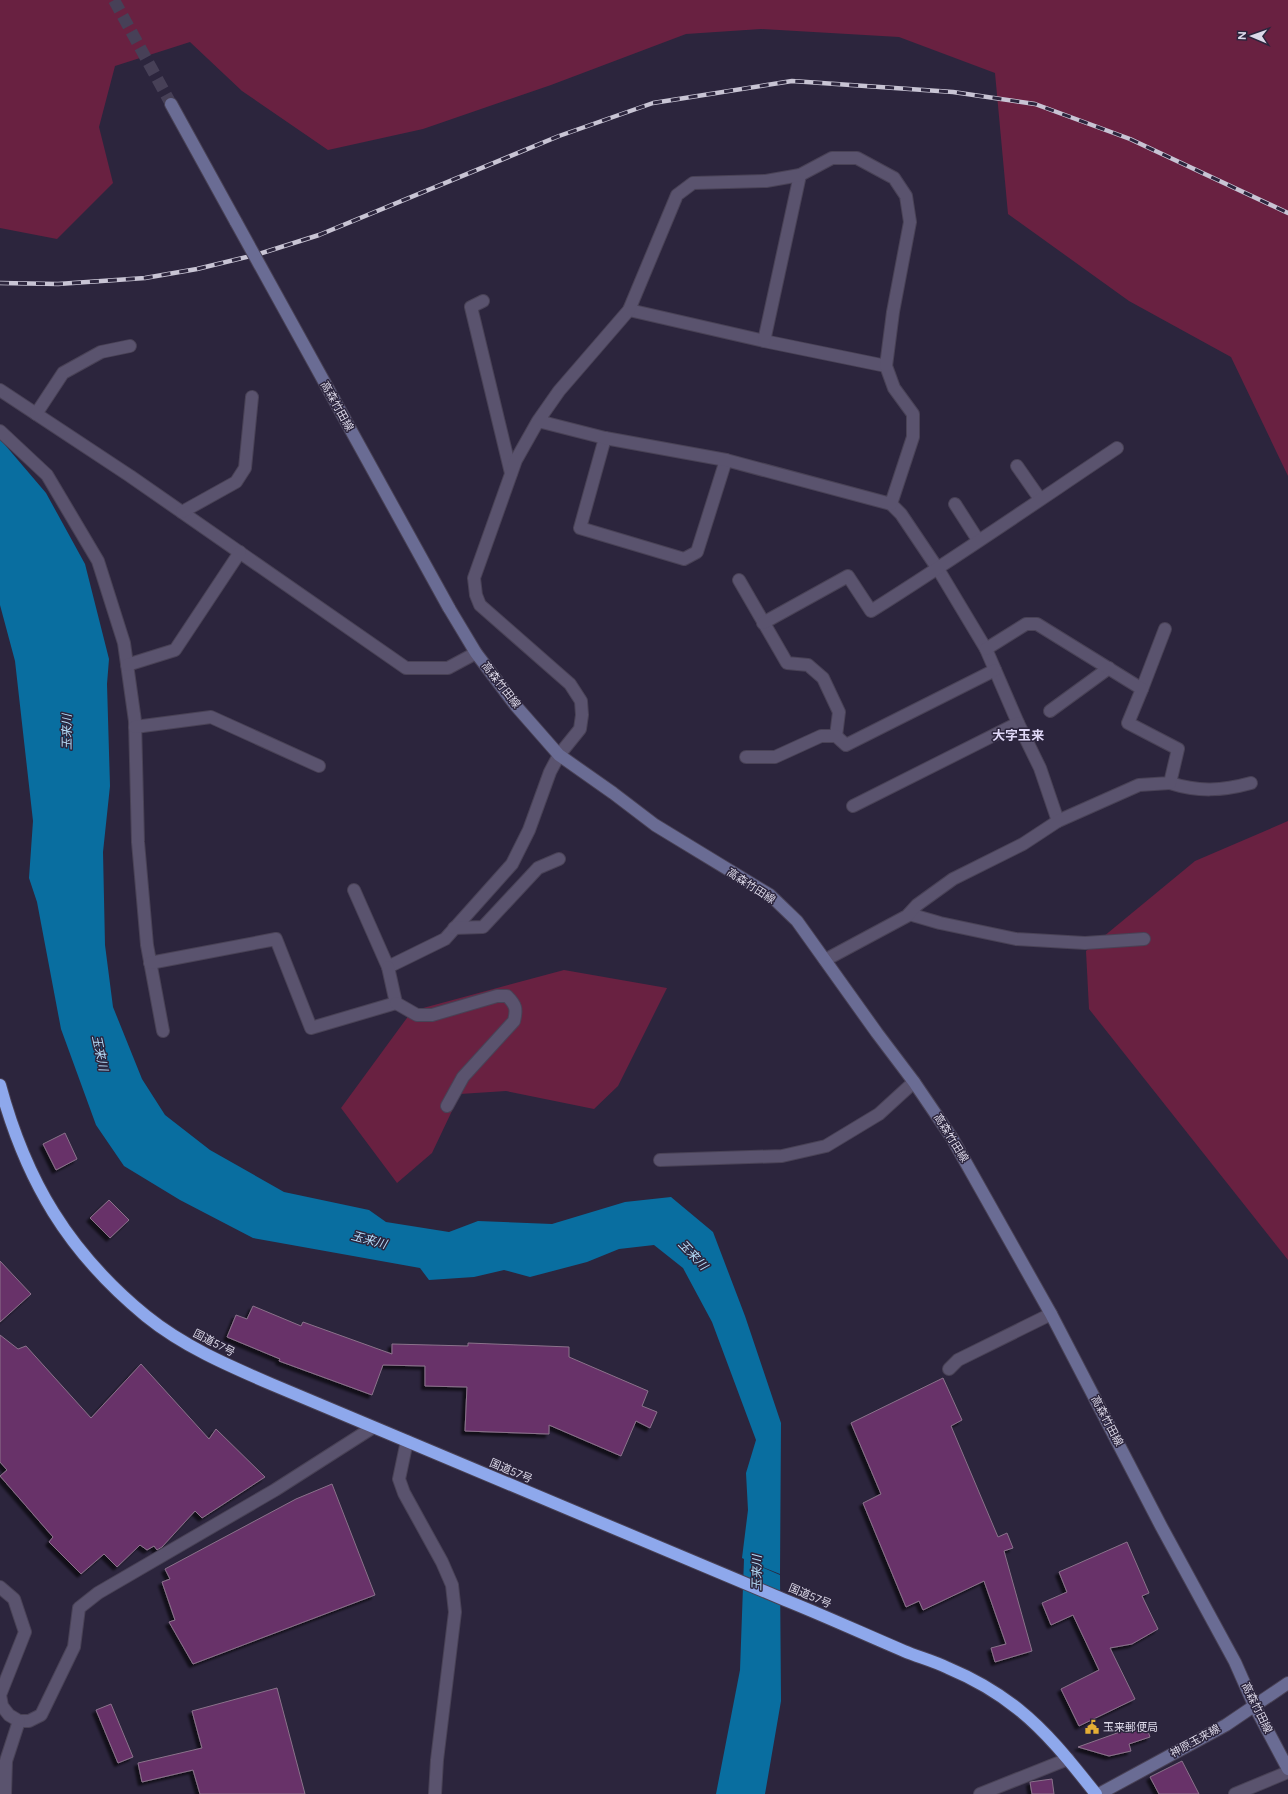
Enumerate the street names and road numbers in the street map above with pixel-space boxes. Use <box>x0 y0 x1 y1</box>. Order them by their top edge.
street label: 高森竹田線 <box>318 379 356 433</box>
street label: 高森竹田線 <box>479 659 523 711</box>
street label: 高森竹田線 <box>724 866 778 906</box>
street label: 高森竹田線 <box>931 1111 971 1165</box>
street label: 国道57号 <box>191 1327 237 1359</box>
street label: 高森竹田線 <box>1088 1394 1126 1448</box>
street label: 国道57号 <box>488 1456 534 1486</box>
street label: 国道57号 <box>787 1581 833 1611</box>
street label: 高森竹田線 <box>1239 1680 1275 1736</box>
street label: 神原玉来線 <box>1168 1722 1222 1760</box>

